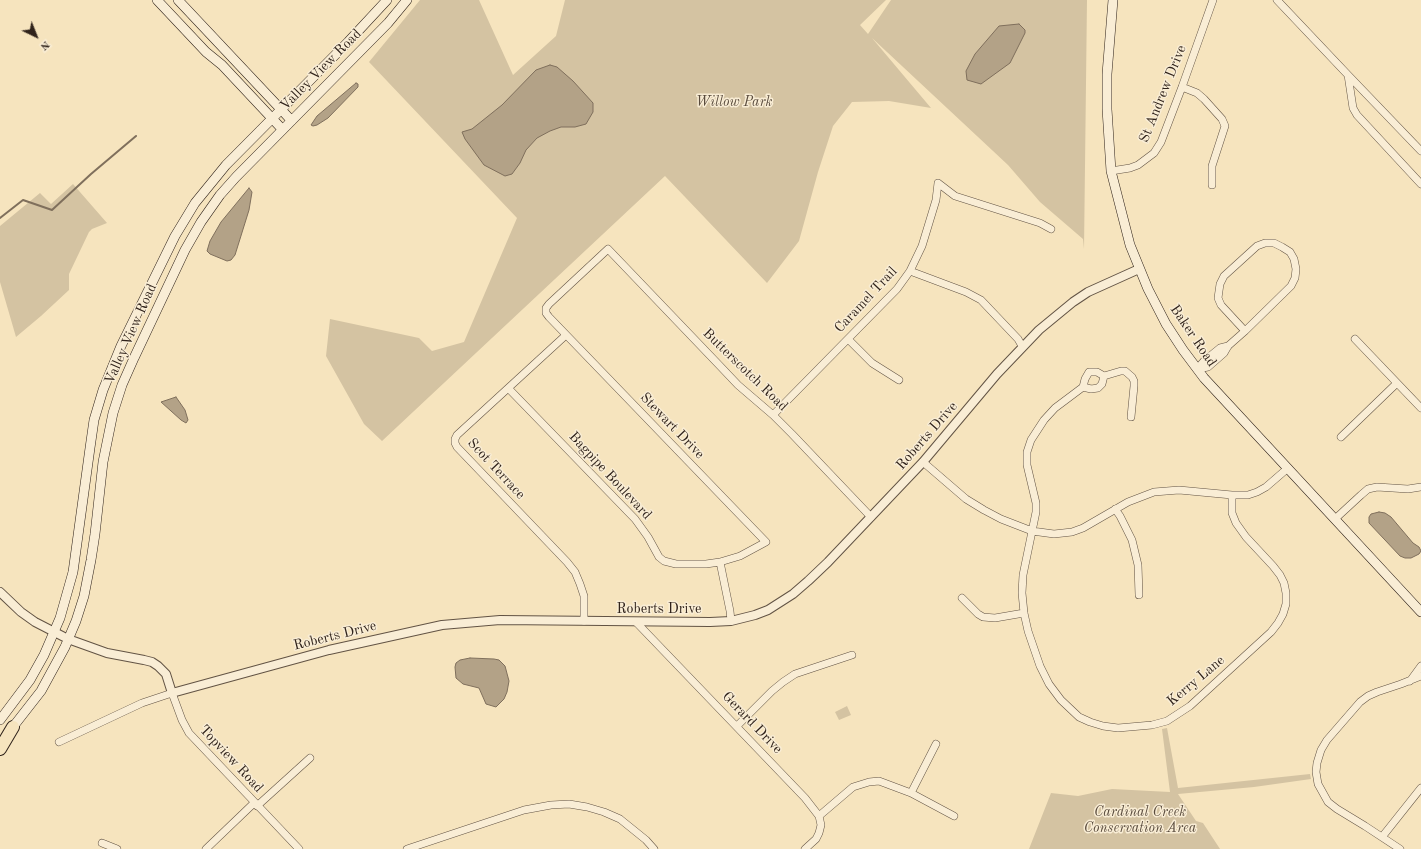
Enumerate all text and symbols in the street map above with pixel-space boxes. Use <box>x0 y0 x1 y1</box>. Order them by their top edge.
north arrow <box>16 16 56 56</box>
street label: Valley View Road <box>277 26 365 114</box>
text: N <box>38 38 51 52</box>
street label: St Andrew Drive <box>1136 43 1190 145</box>
park label: Willow Park <box>696 94 772 110</box>
street label: Caramel Trail <box>831 263 901 337</box>
street label: Valley View Road <box>101 281 161 387</box>
street label: Baker Road <box>1166 302 1220 370</box>
street label: Butterscotch Road <box>699 325 791 415</box>
street label: Stewart Drive <box>636 389 708 463</box>
street label: Roberts Drive <box>893 398 961 474</box>
street label: Bagpipe Boulevard <box>565 429 655 523</box>
street label: Scot Terrace <box>464 435 528 503</box>
street label: Roberts Drive <box>617 601 701 617</box>
street label: Roberts Drive <box>292 618 378 654</box>
street label: Kerry Lane <box>1164 652 1228 710</box>
street label: Gerard Drive <box>718 688 786 758</box>
street label: Topview Road <box>195 722 267 796</box>
park label: Cardinal Creek Conservation Area <box>1084 804 1196 836</box>

